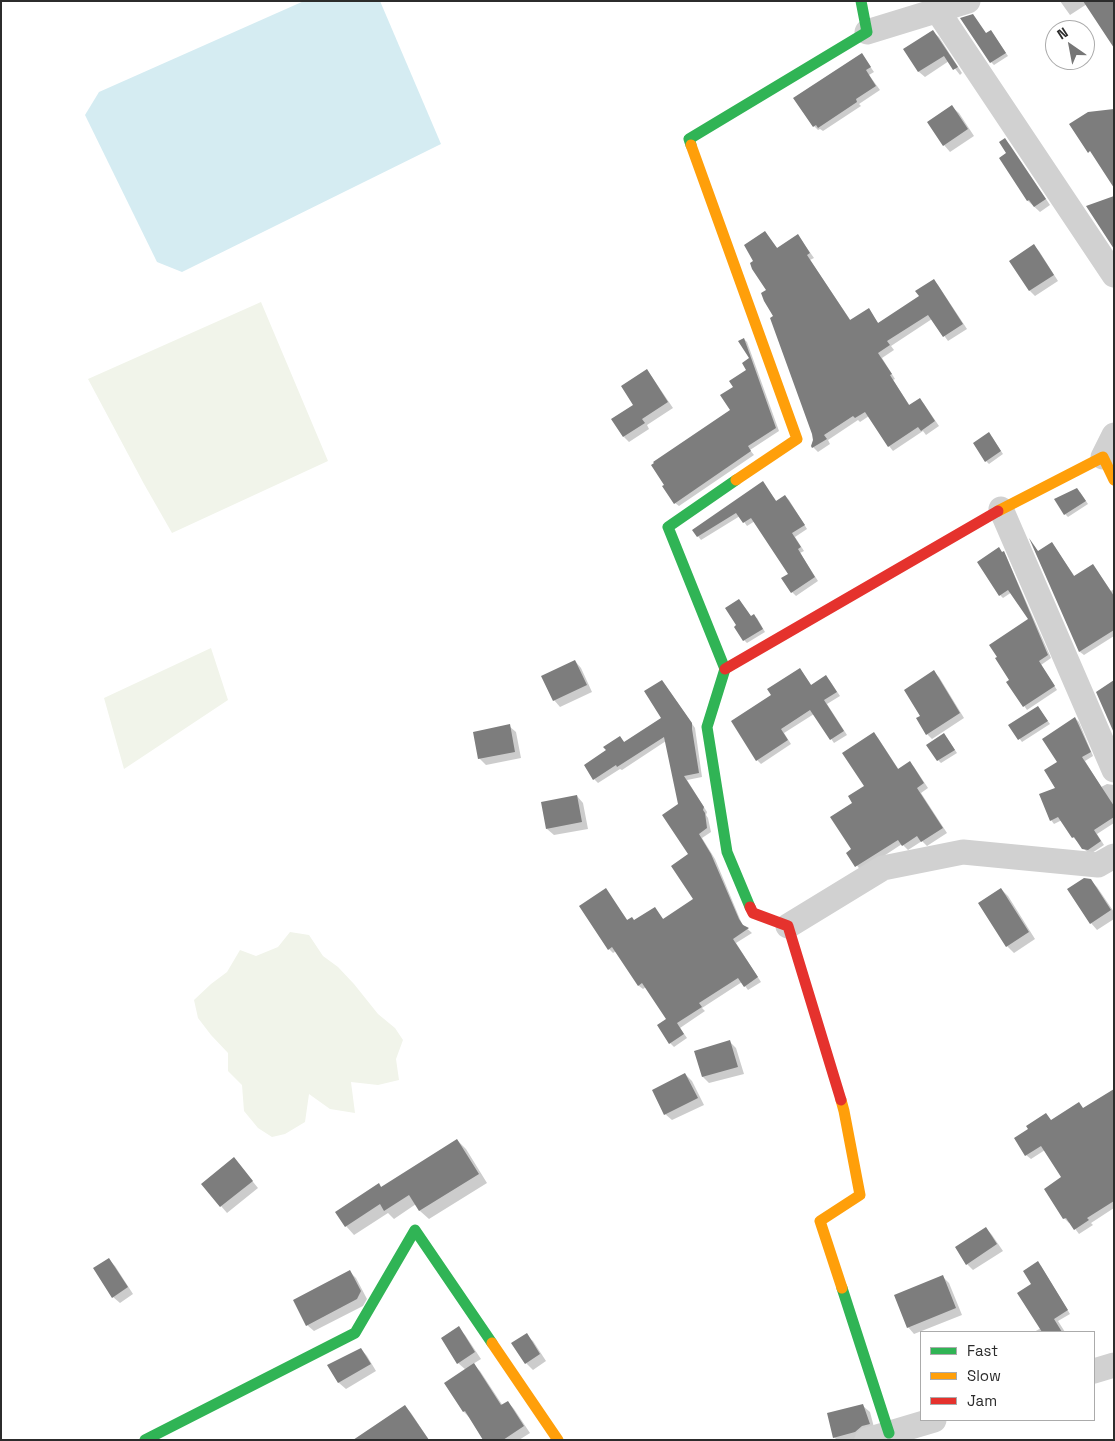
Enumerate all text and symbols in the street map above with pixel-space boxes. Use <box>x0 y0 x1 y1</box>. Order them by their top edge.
north arrow <box>1045 20 1095 70</box>
text: N <box>1054 23 1071 43</box>
legend <box>920 1331 1095 1421</box>
text: Fast <box>967 1341 998 1360</box>
text: Slow <box>967 1366 1001 1385</box>
text: Jam <box>967 1391 997 1410</box>

